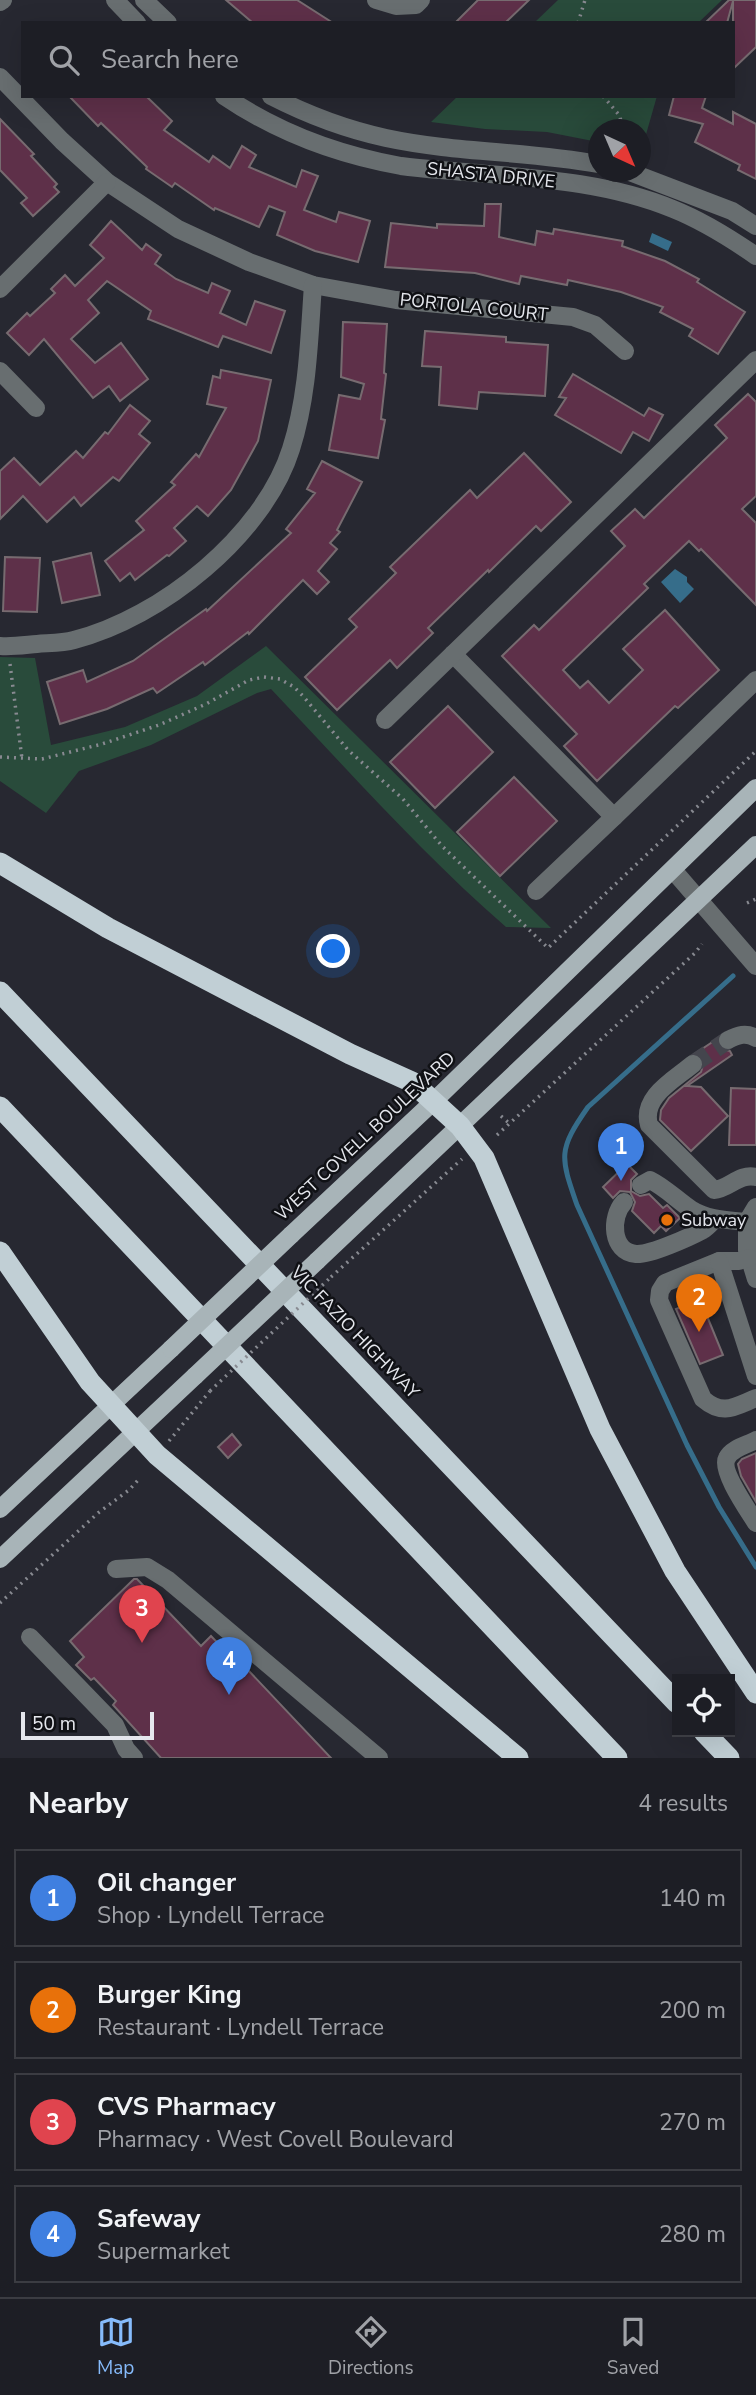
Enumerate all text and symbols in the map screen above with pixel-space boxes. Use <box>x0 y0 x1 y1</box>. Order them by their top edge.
search box <box>21 21 735 98</box>
icon: search <box>45 41 83 79</box>
text: Search here <box>101 42 239 77</box>
north arrow <box>588 119 651 182</box>
street label: SHASTA DRIVE <box>426 156 556 194</box>
street label: PORTOLA COURT <box>399 287 549 327</box>
your location <box>316 934 350 968</box>
street label: WEST COVELL BOULEVARD <box>270 1046 460 1226</box>
pin: 1 <box>598 1123 644 1181</box>
place label: Subway <box>681 1208 747 1232</box>
marker: Subway <box>659 1212 675 1228</box>
street label: VIC FAZIO HIGHWAY <box>285 1260 425 1404</box>
pin: 2 <box>676 1274 722 1332</box>
pin: 3 <box>119 1585 165 1643</box>
pin: 4 <box>206 1637 252 1695</box>
map controls <box>672 1674 735 1737</box>
button: locate <box>672 1674 735 1737</box>
scale bar <box>21 1709 154 1741</box>
text: 50 m <box>32 1711 76 1737</box>
text: Nearby <box>28 1783 128 1824</box>
text: 4 results <box>638 1788 728 1819</box>
text: Oil changer <box>97 1865 236 1900</box>
text: 1 <box>46 1883 60 1914</box>
text: 140 m <box>659 1883 726 1914</box>
text: Shop · Lyndell Terrace <box>97 1900 325 1931</box>
text: Burger King <box>97 1977 242 2012</box>
text: 2 <box>46 1995 60 2026</box>
text: 200 m <box>659 1995 726 2026</box>
text: Restaurant · Lyndell Terrace <box>97 2012 384 2043</box>
text: CVS Pharmacy <box>97 2089 276 2124</box>
text: 3 <box>46 2107 60 2138</box>
text: 270 m <box>659 2107 726 2138</box>
text: Pharmacy · West Covell Boulevard <box>97 2124 454 2155</box>
text: Safeway <box>97 2201 200 2236</box>
text: 4 <box>46 2219 60 2250</box>
text: 280 m <box>659 2219 726 2250</box>
text: Supermarket <box>97 2236 230 2267</box>
tab: Map <box>97 2313 135 2381</box>
tab: Directions <box>328 2313 414 2381</box>
tab: Saved <box>607 2313 659 2381</box>

